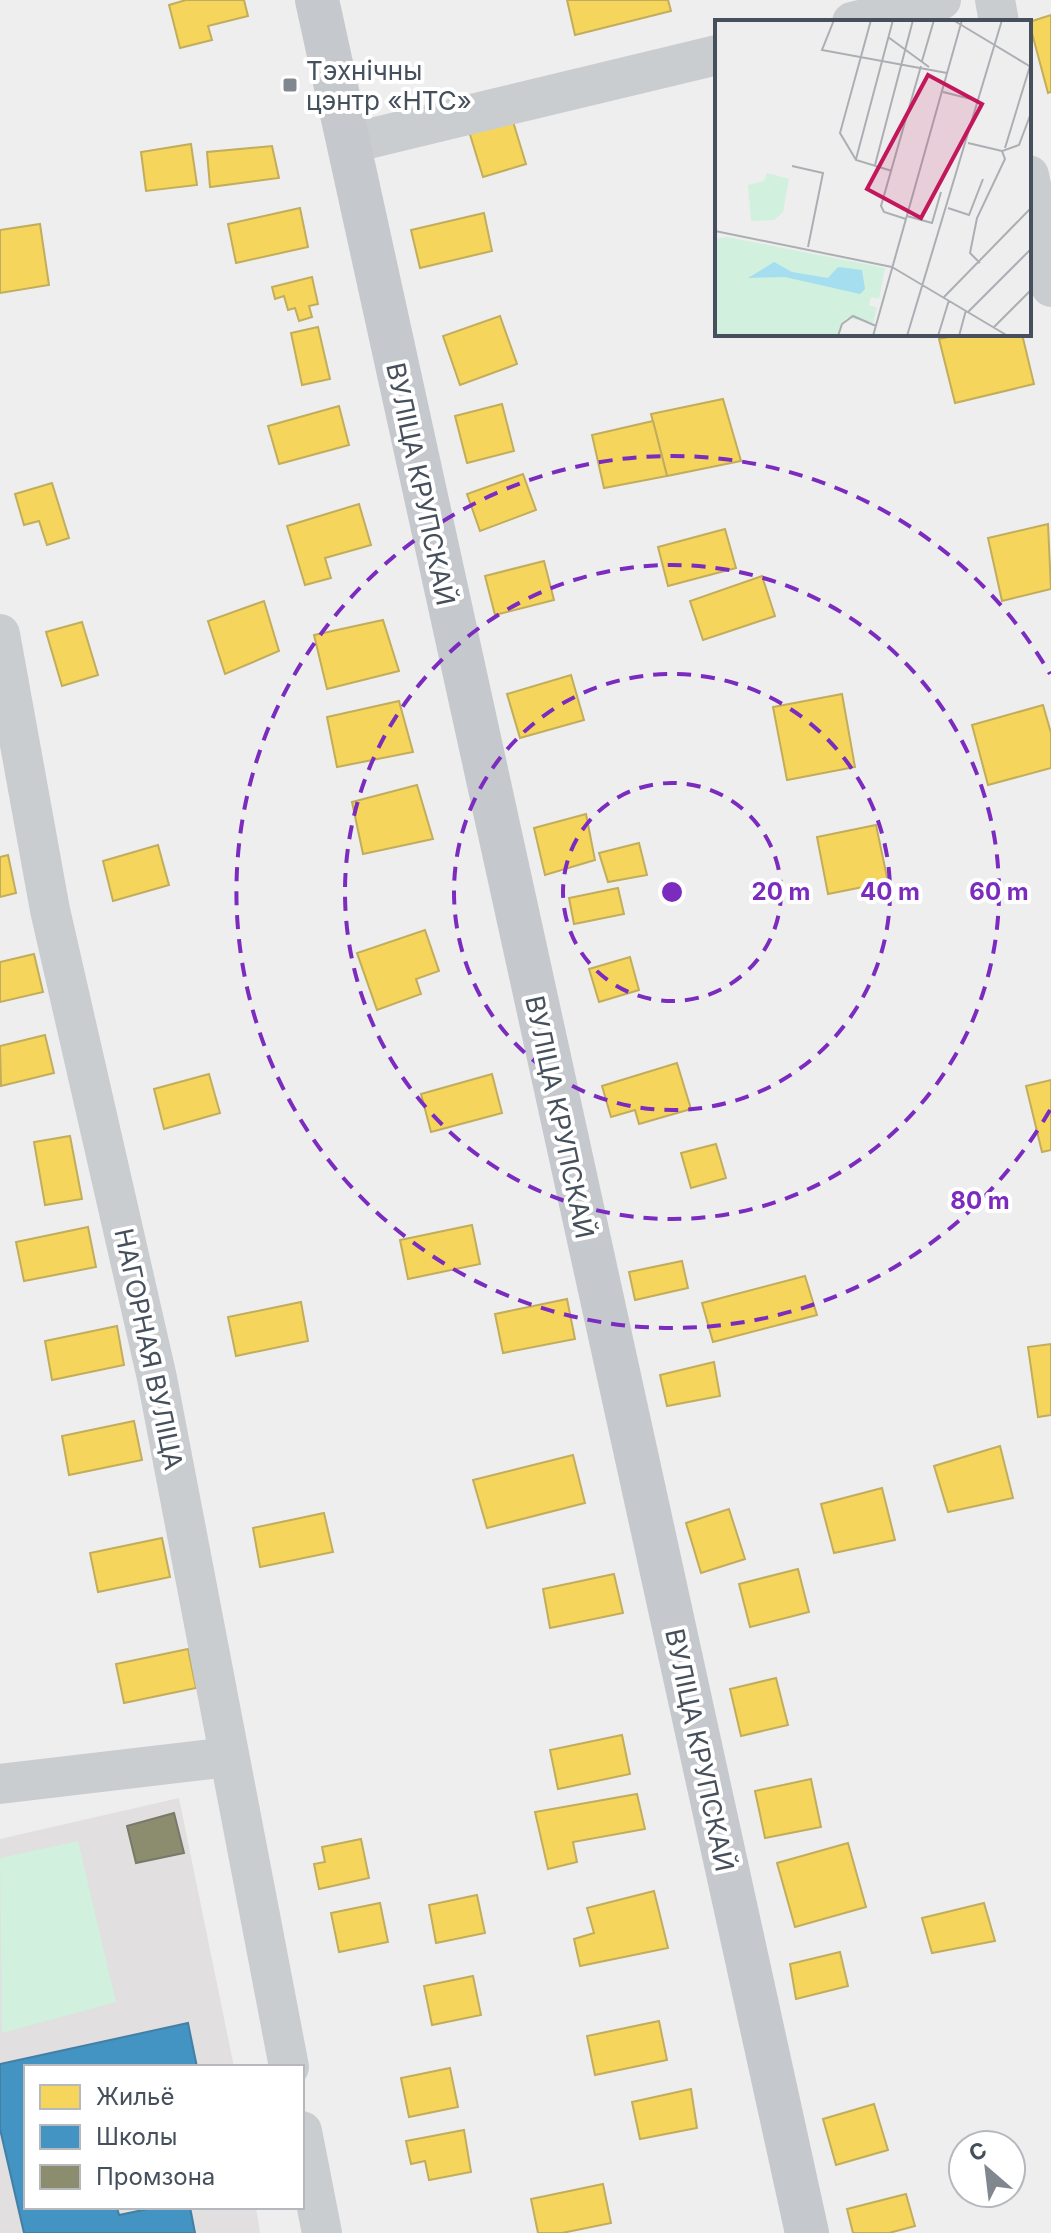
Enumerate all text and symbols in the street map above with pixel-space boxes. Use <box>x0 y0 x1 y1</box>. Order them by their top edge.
inset map <box>715 20 1031 336</box>
place label: Тэхнічны цэнтр «НТС» <box>306 55 472 116</box>
marker: Тэхнічны цэнтр «НТС» <box>281 76 299 94</box>
street label: ВУЛІЦА КРУПСКАЙ <box>380 360 462 608</box>
text: 20 m <box>752 877 810 906</box>
text: 40 m <box>860 877 920 906</box>
text: 60 m <box>969 877 1029 906</box>
centre of rings <box>658 878 686 906</box>
street label: ВУЛІЦА КРУПСКАЙ <box>519 993 601 1241</box>
text: 80 m <box>950 1186 1010 1215</box>
street label: НАГОРНАЯ ВУЛІЦА <box>108 1226 190 1472</box>
street label: ВУЛІЦА КРУПСКАЙ <box>659 1626 741 1874</box>
legend <box>24 2065 304 2209</box>
text: Жильё <box>96 2082 174 2111</box>
text: Школы <box>96 2122 177 2151</box>
north arrow <box>947 2129 1027 2209</box>
text: С <box>964 2136 991 2167</box>
text: Промзона <box>96 2162 215 2191</box>

